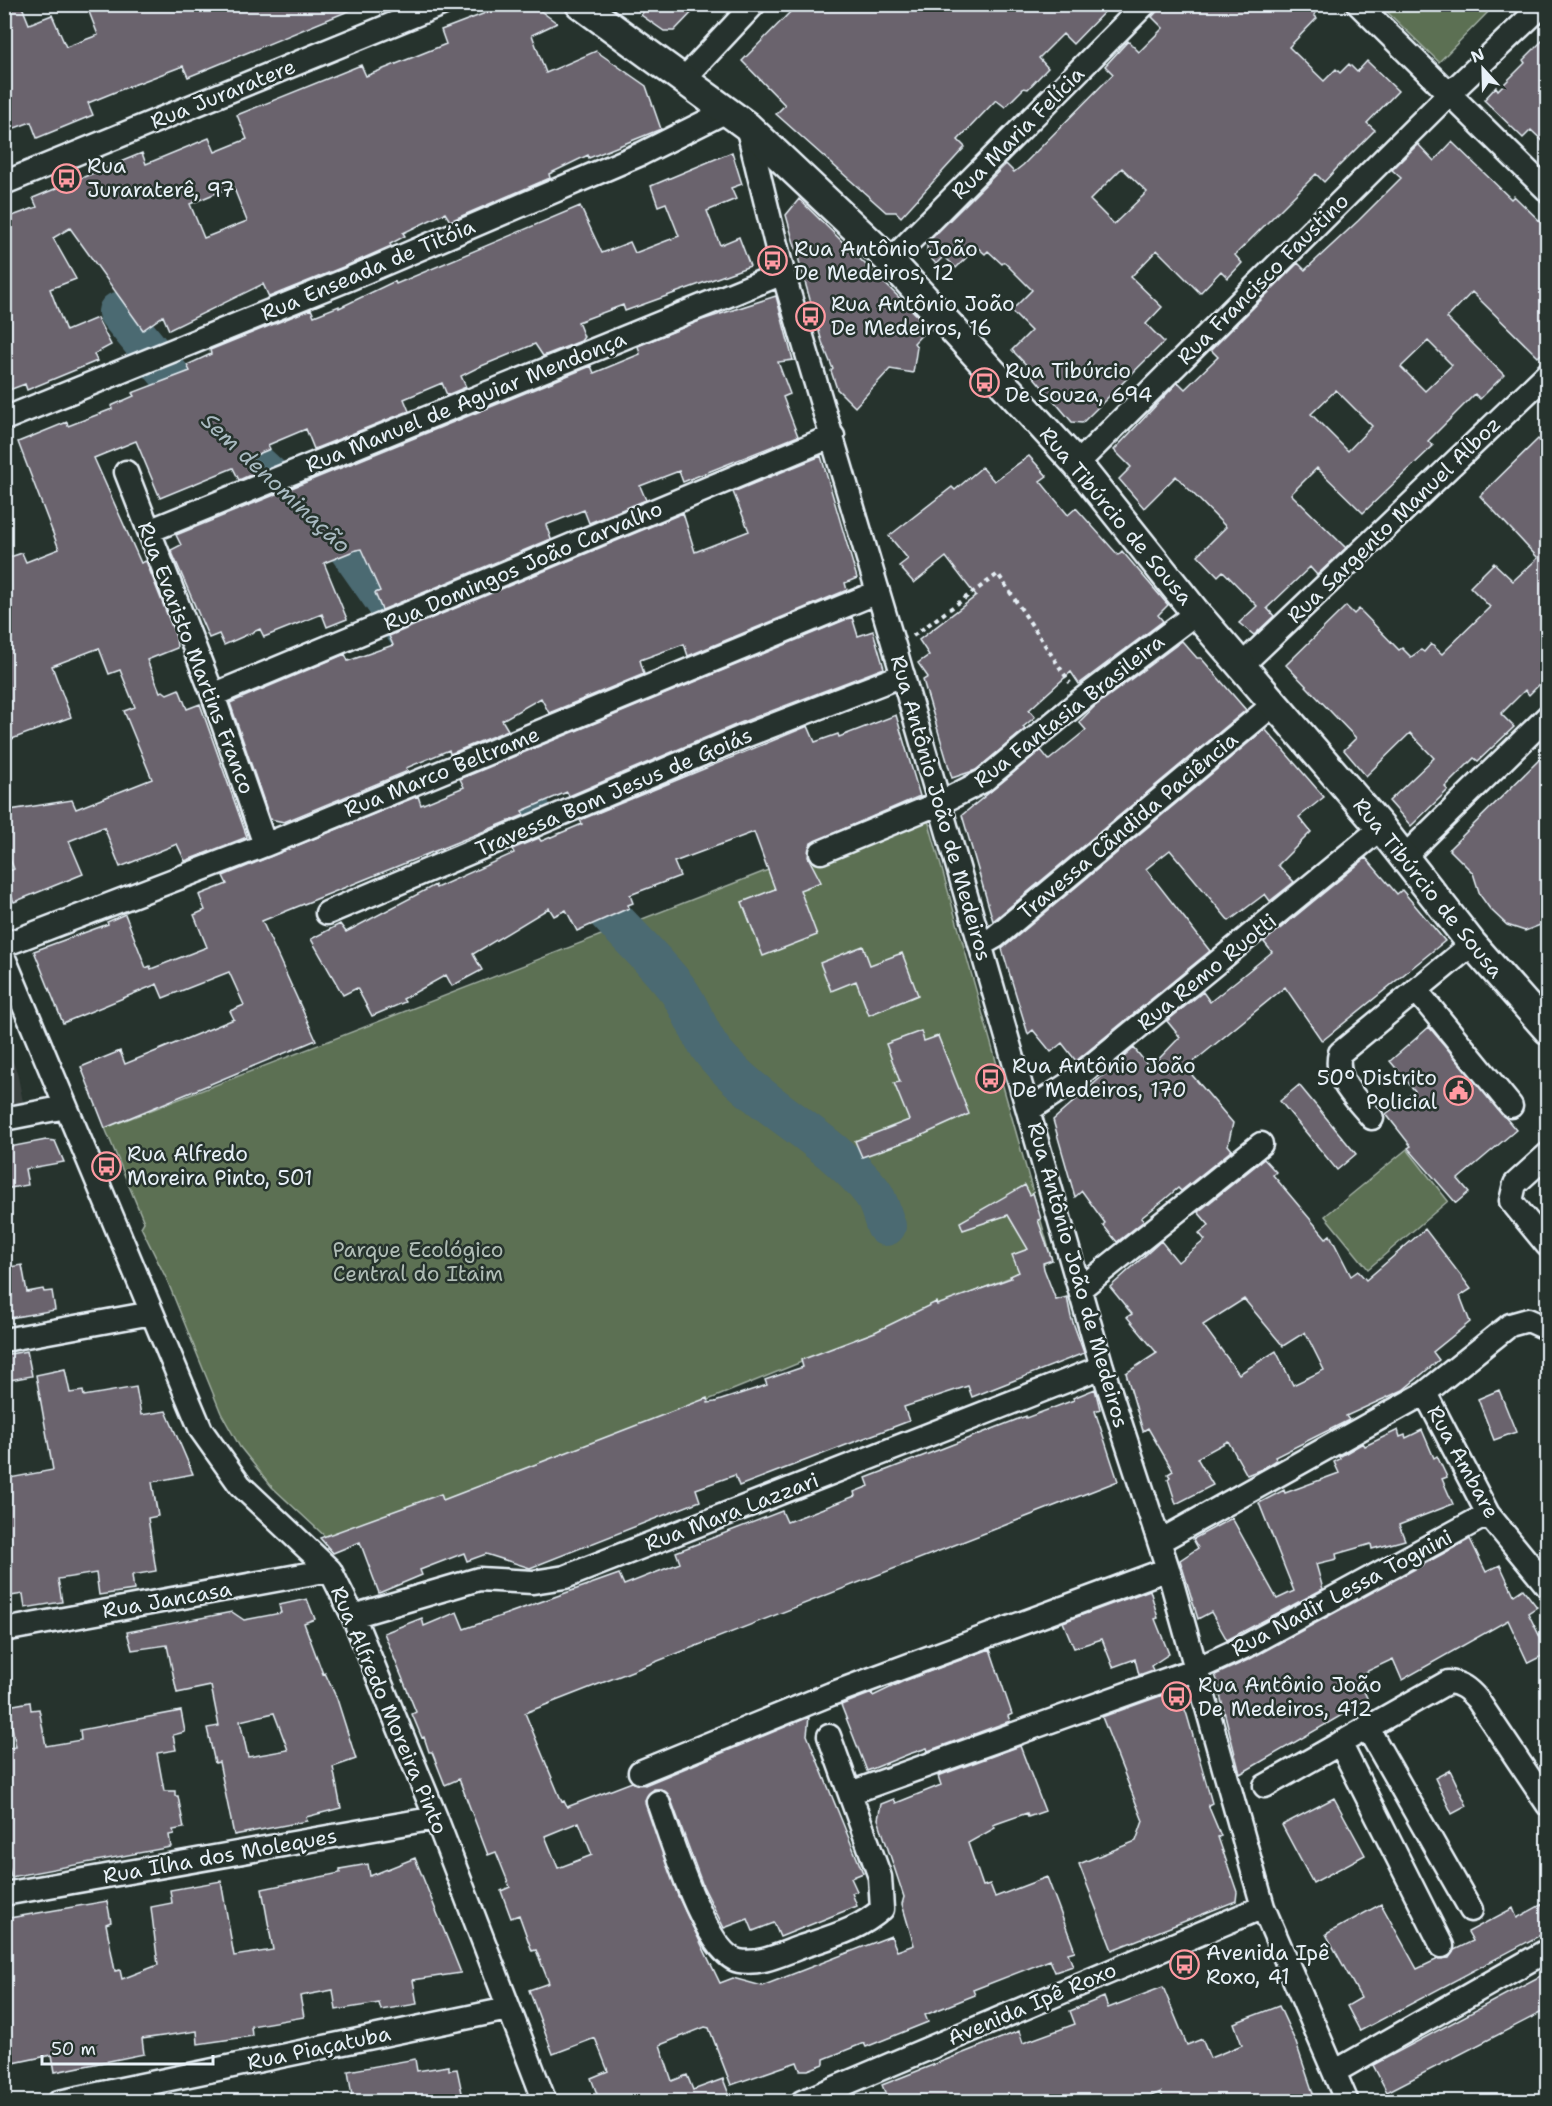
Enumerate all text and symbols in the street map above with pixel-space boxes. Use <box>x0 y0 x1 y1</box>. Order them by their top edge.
north arrow <box>1453 39 1513 99</box>
text: N <box>1468 43 1487 68</box>
street label: Rua Juraratere <box>146 52 300 136</box>
street label: Rua Maria Felícia <box>945 60 1091 206</box>
place label: Rua Juraraterê, 97 <box>87 152 235 204</box>
bus stop icon: Rua Juraraterê, 97 <box>50 162 82 194</box>
street label: Rua Francisco Faustino <box>1171 187 1355 371</box>
street label: Rua Enseada de Titóia <box>257 212 479 328</box>
place label: Rua Antônio João De Medeiros, 12 <box>794 235 978 287</box>
bus stop icon: Rua Antônio João De Medeiros, 12 <box>757 245 789 277</box>
place label: Rua Antônio João De Medeiros, 16 <box>831 290 1015 342</box>
bus stop icon: Rua Antônio João De Medeiros, 16 <box>794 300 826 332</box>
street label: Rua Manuel de Aguiar Mendonça <box>302 325 630 479</box>
place label: Rua Tibúrcio De Souza, 694 <box>1005 357 1152 409</box>
bus stop icon: Rua Tibúrcio De Souza, 694 <box>968 367 1000 399</box>
water label: Sem denominação <box>195 406 357 560</box>
street label: Rua Sargento Manuel Alboz <box>1281 410 1507 630</box>
street label: Rua Tibúrcio de Sousa <box>1033 421 1199 611</box>
street label: Rua Domingos João Carvalho <box>379 494 667 638</box>
street label: Rua Evaristo Martins Franco <box>131 518 261 798</box>
street label: Rua Fantasia Brasileira <box>968 628 1170 794</box>
street label: Rua Antônio João de Medeiros <box>884 652 998 964</box>
street label: Rua Marco Beltrame <box>340 720 544 824</box>
street label: Travessa Bom Jesus de Goiás <box>471 721 757 863</box>
street label: Travessa Cãndida Paciência <box>1012 726 1244 926</box>
street label: Rua Tibúrcio de Sousa <box>1346 792 1510 984</box>
street label: Rua Remo Ruotti <box>1131 907 1283 1037</box>
place label: Rua Antônio João De Medeiros, 170 <box>1012 1052 1196 1104</box>
bus stop icon: Rua Antônio João De Medeiros, 170 <box>975 1062 1007 1094</box>
place label: 50º Distrito Policial <box>1317 1064 1438 1116</box>
public building icon: 50º Distrito Policial <box>1442 1074 1474 1106</box>
street label: Rua Antônio João de Medeiros <box>1021 1119 1135 1431</box>
place label: Rua Alfredo Moreira Pinto, 501 <box>127 1140 313 1192</box>
bus stop icon: Rua Alfredo Moreira Pinto, 501 <box>90 1150 122 1182</box>
park label: Parque Ecológico Central do Itaim <box>332 1236 504 1288</box>
street label: Rua Ambare <box>1420 1401 1506 1523</box>
street label: Rua Mara Lazzari <box>641 1466 823 1558</box>
street label: Rua Nadir Lessa Tognini <box>1227 1523 1457 1663</box>
street label: Rua Jancasa <box>100 1575 234 1625</box>
street label: Rua Alfredo Moreira Pinto <box>324 1582 454 1838</box>
place label: Rua Antônio João De Medeiros, 412 <box>1198 1671 1382 1723</box>
bus stop icon: Rua Antônio João De Medeiros, 412 <box>1161 1681 1193 1713</box>
street label: Rua Ilha dos Moleques <box>101 1822 339 1890</box>
place label: Avenida Ipê Roxo, 41 <box>1206 1939 1330 1991</box>
bus stop icon: Avenida Ipê Roxo, 41 <box>1169 1949 1201 1981</box>
street label: Avenida Ipê Roxo <box>943 1956 1121 2052</box>
street label: Rua Piaçatuba <box>245 2019 393 2077</box>
scale bar <box>42 2028 213 2066</box>
text: 50 m <box>51 2037 96 2061</box>

